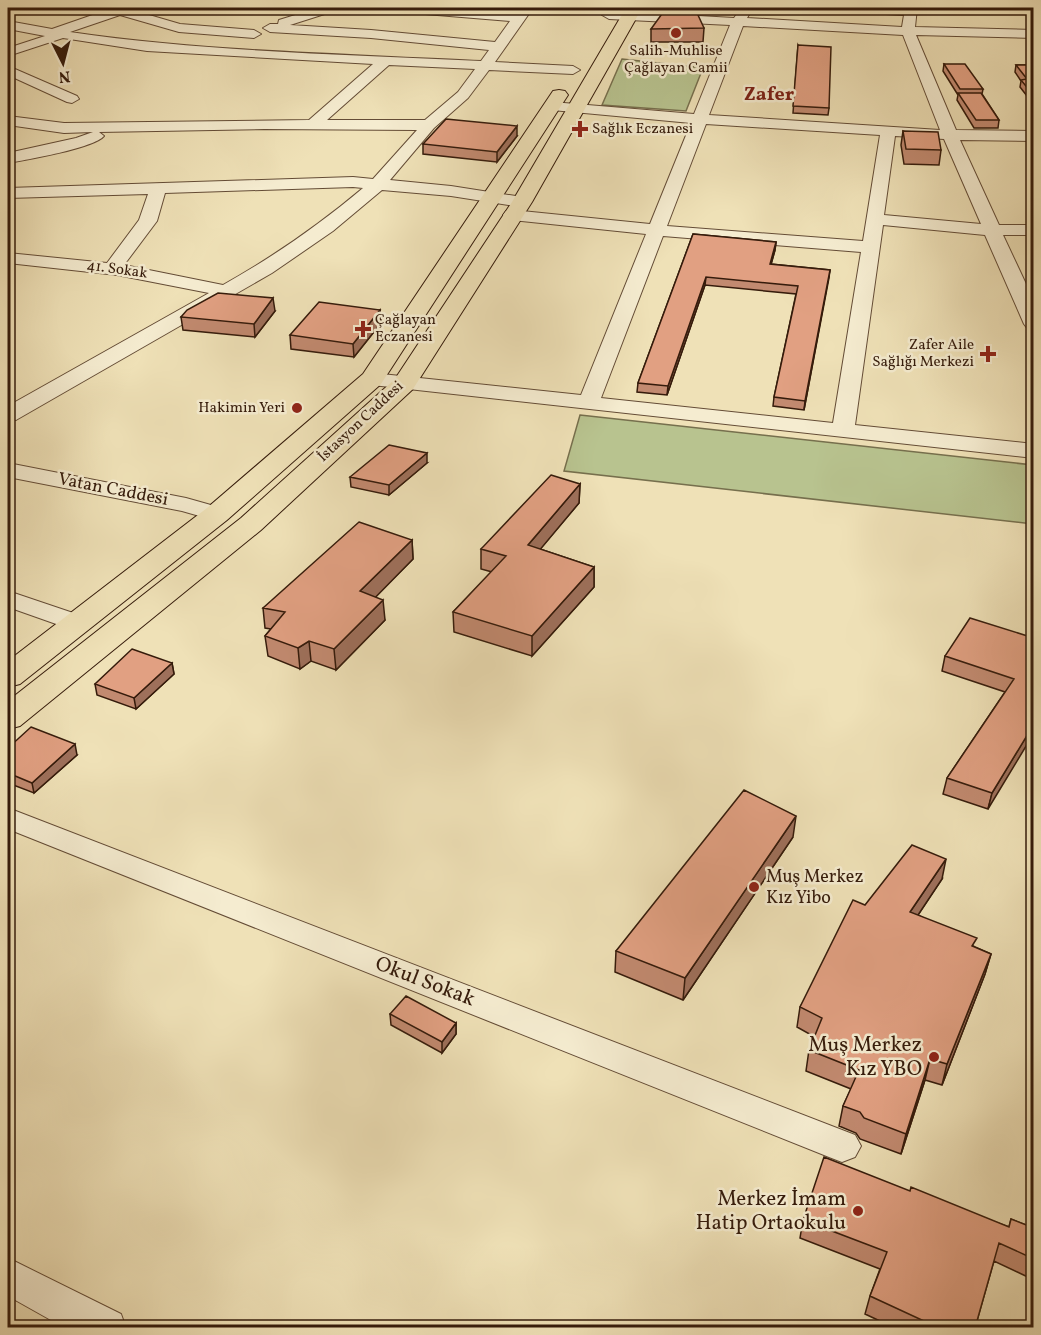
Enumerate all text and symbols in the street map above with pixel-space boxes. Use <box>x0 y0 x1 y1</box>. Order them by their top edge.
marker: Salih-Muhlise Çağlayan Camii <box>669 26 683 40</box>
north arrow <box>33 33 93 93</box>
place label: Salih-Muhlise Çağlayan Camii <box>624 41 728 79</box>
text: N <box>57 64 71 88</box>
district label: Zafer <box>744 81 795 109</box>
place label: Sağlık Eczanesi <box>592 119 693 140</box>
marker: Sağlık Eczanesi <box>573 122 587 136</box>
street label: 41. Sokak <box>85 255 149 285</box>
place label: Çağlayan Eczanesi <box>375 310 436 348</box>
marker: Çağlayan Eczanesi <box>356 322 370 336</box>
place label: Zafer Aile Sağlığı Merkezi <box>872 335 974 373</box>
marker: Zafer Aile Sağlığı Merkezi <box>979 345 997 363</box>
street label: İstasyon Caddesi <box>313 377 409 467</box>
place label: Hakimin Yeri <box>198 398 285 419</box>
marker: Hakimin Yeri <box>290 401 304 415</box>
street label: Vatan Caddesi <box>56 467 170 513</box>
place label: Muş Merkez Kız Yibo <box>766 865 863 911</box>
marker: Muş Merkez Kız Yibo <box>747 880 761 894</box>
street label: Okul Sokak <box>371 950 480 1015</box>
place label: Muş Merkez Kız YBO <box>808 1031 922 1084</box>
marker: Muş Merkez Kız YBO <box>927 1050 941 1064</box>
place label: Merkez İmam Hatip Ortaokulu <box>696 1185 846 1238</box>
marker: Merkez İmam Hatip Ortaokulu <box>851 1204 865 1218</box>

